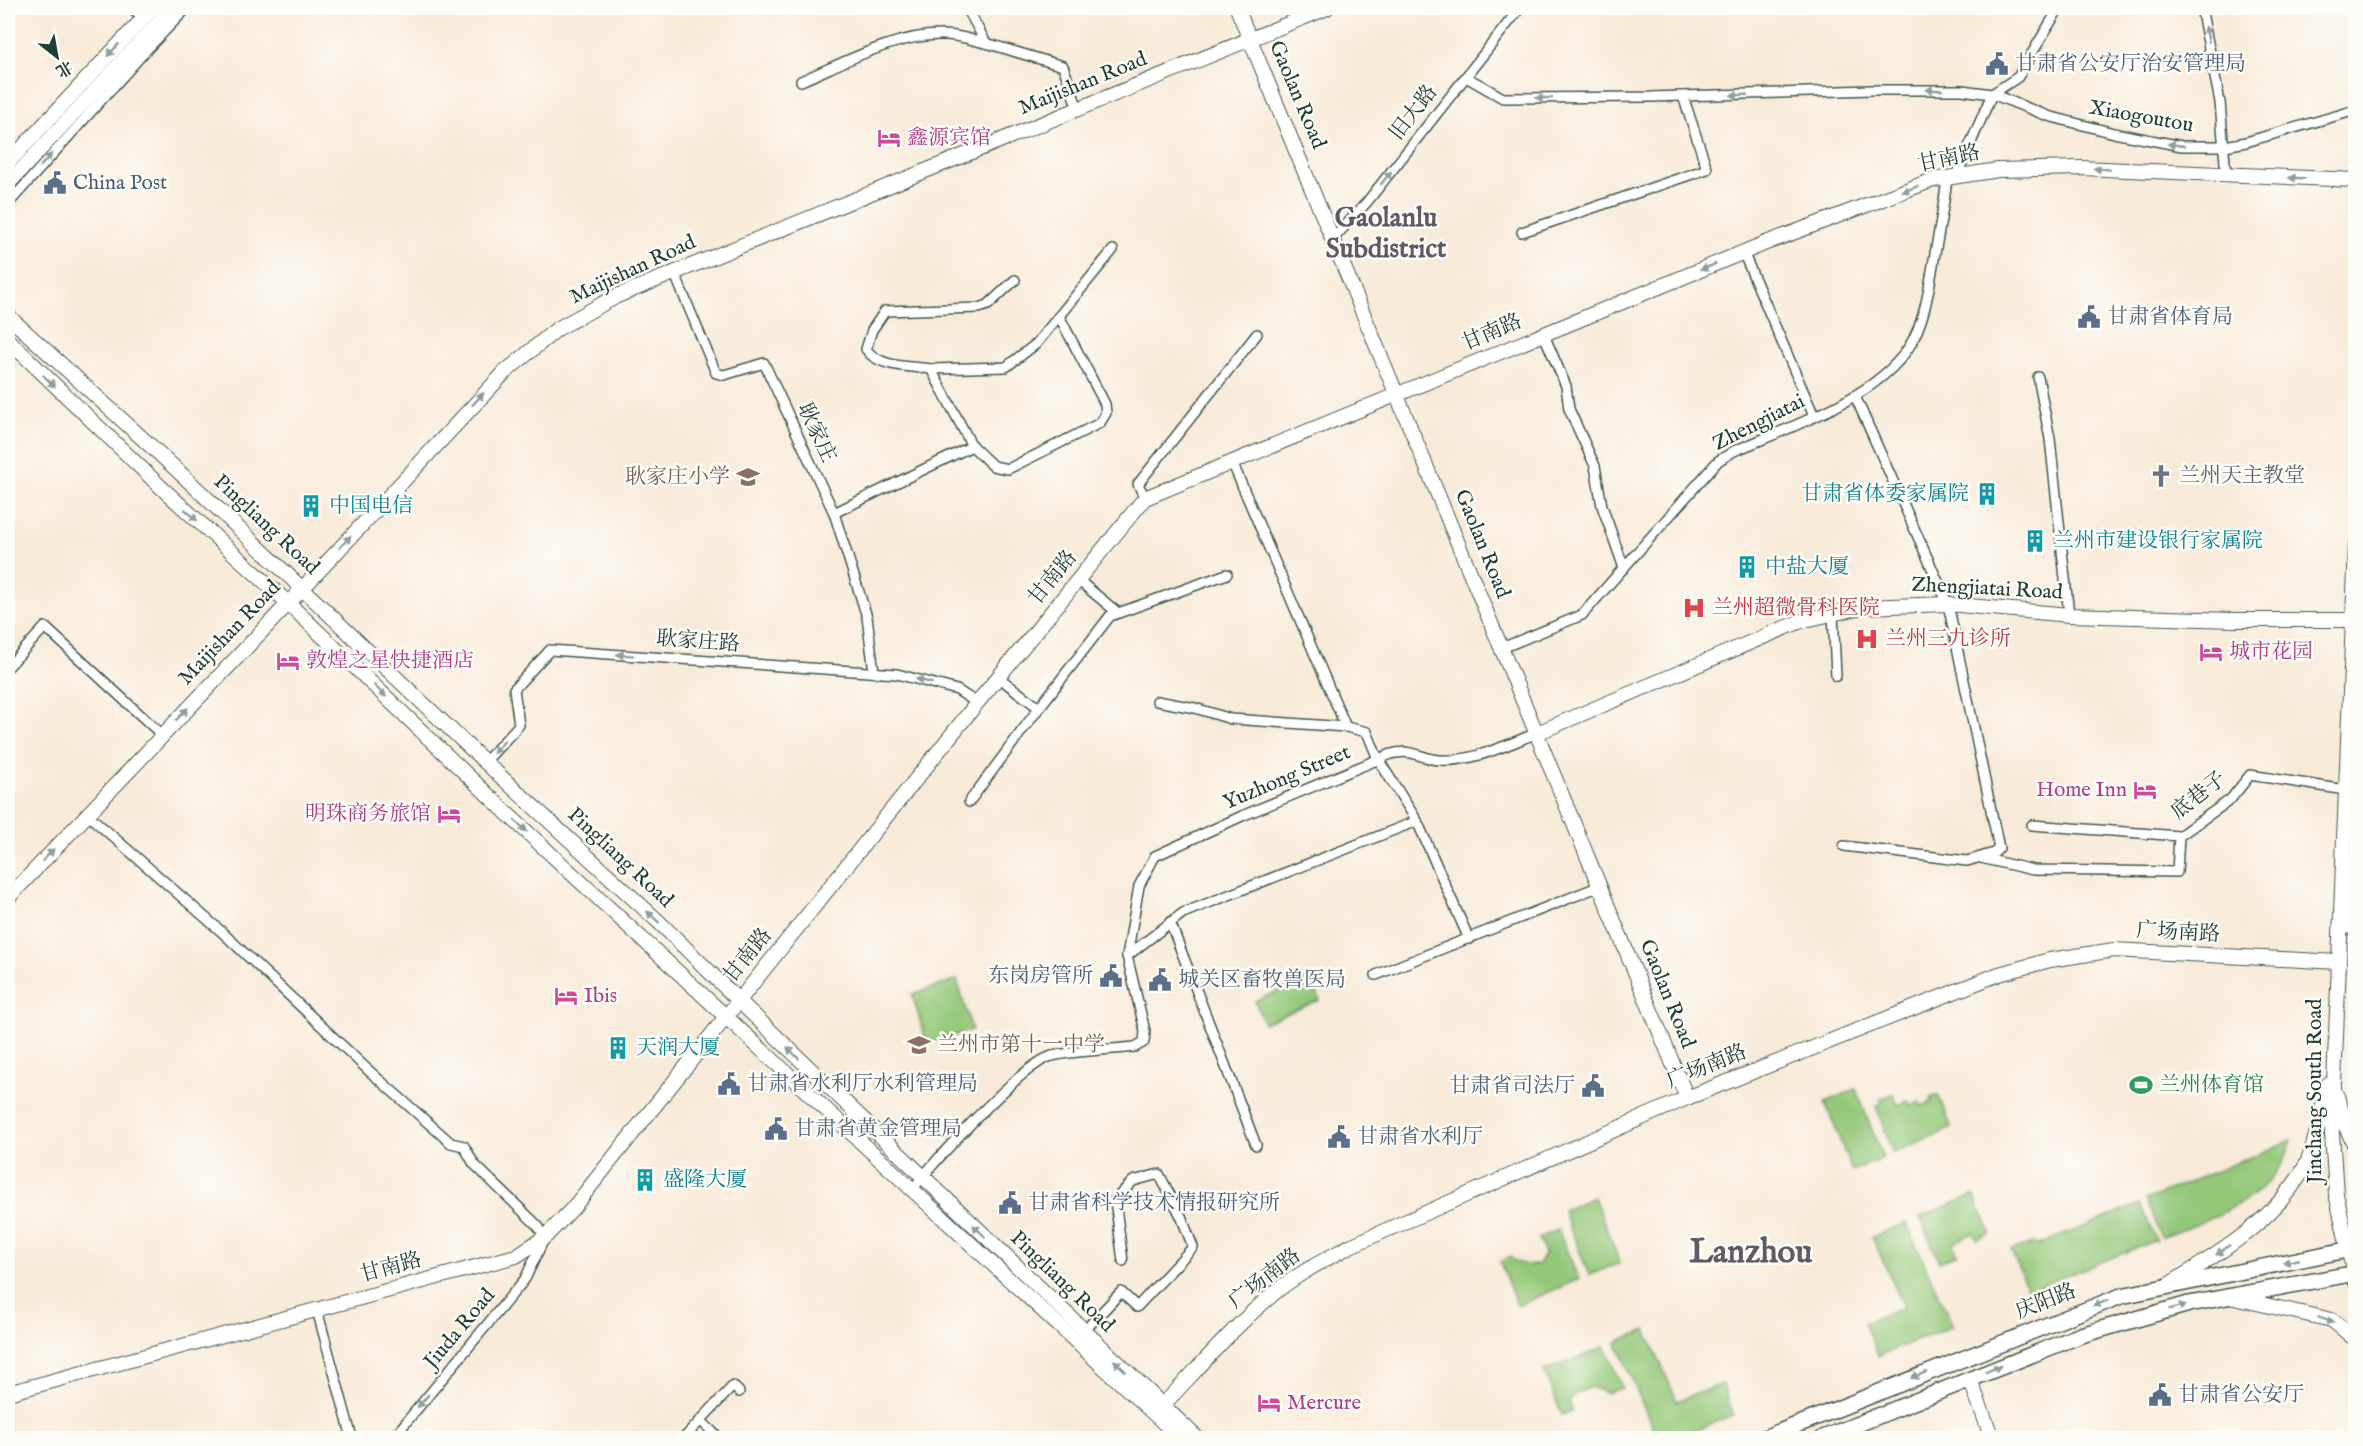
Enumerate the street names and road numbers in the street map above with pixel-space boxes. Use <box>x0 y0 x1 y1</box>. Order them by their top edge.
street label: Gaolan Road <box>1262 37 1332 154</box>
street label: Maijishan Road <box>1015 46 1152 122</box>
street label: 旧大路 <box>1384 80 1444 146</box>
street label: Xiaogoutou <box>2087 95 2196 139</box>
street label: 甘南路 <box>1915 139 1983 179</box>
street label: Maijishan Road <box>566 229 701 311</box>
street label: 甘南路 <box>1458 308 1526 358</box>
street label: Zhengjiatai <box>1708 388 1810 458</box>
street label: 耿家庄 <box>790 399 842 467</box>
street label: Pingliang Road <box>207 469 325 582</box>
street label: Gaolan Road <box>1448 486 1516 603</box>
street label: 甘南路 <box>1023 545 1083 611</box>
street label: Zhengjiatai Road <box>1910 572 2064 606</box>
street label: Maijishan Road <box>173 574 287 691</box>
street label: 耿家庄路 <box>655 626 741 658</box>
street label: Yuzhong Street <box>1219 739 1355 817</box>
street label: 底巷子 <box>2166 766 2232 826</box>
street label: Pingliang Road <box>561 802 679 915</box>
street label: 广场南路 <box>2135 917 2221 949</box>
street label: 甘南路 <box>718 923 778 989</box>
street label: Gaolan Road <box>1633 936 1701 1053</box>
street label: Jinchang South Road <box>2302 998 2329 1185</box>
street label: 广场南路 <box>1663 1039 1751 1095</box>
street label: Pingliang Road <box>1004 1225 1121 1339</box>
street label: 广场南路 <box>1224 1243 1306 1315</box>
street label: 甘南路 <box>357 1247 425 1289</box>
street label: 庆阳路 <box>2012 1278 2080 1326</box>
street label: Jiuda Road <box>417 1283 502 1376</box>

